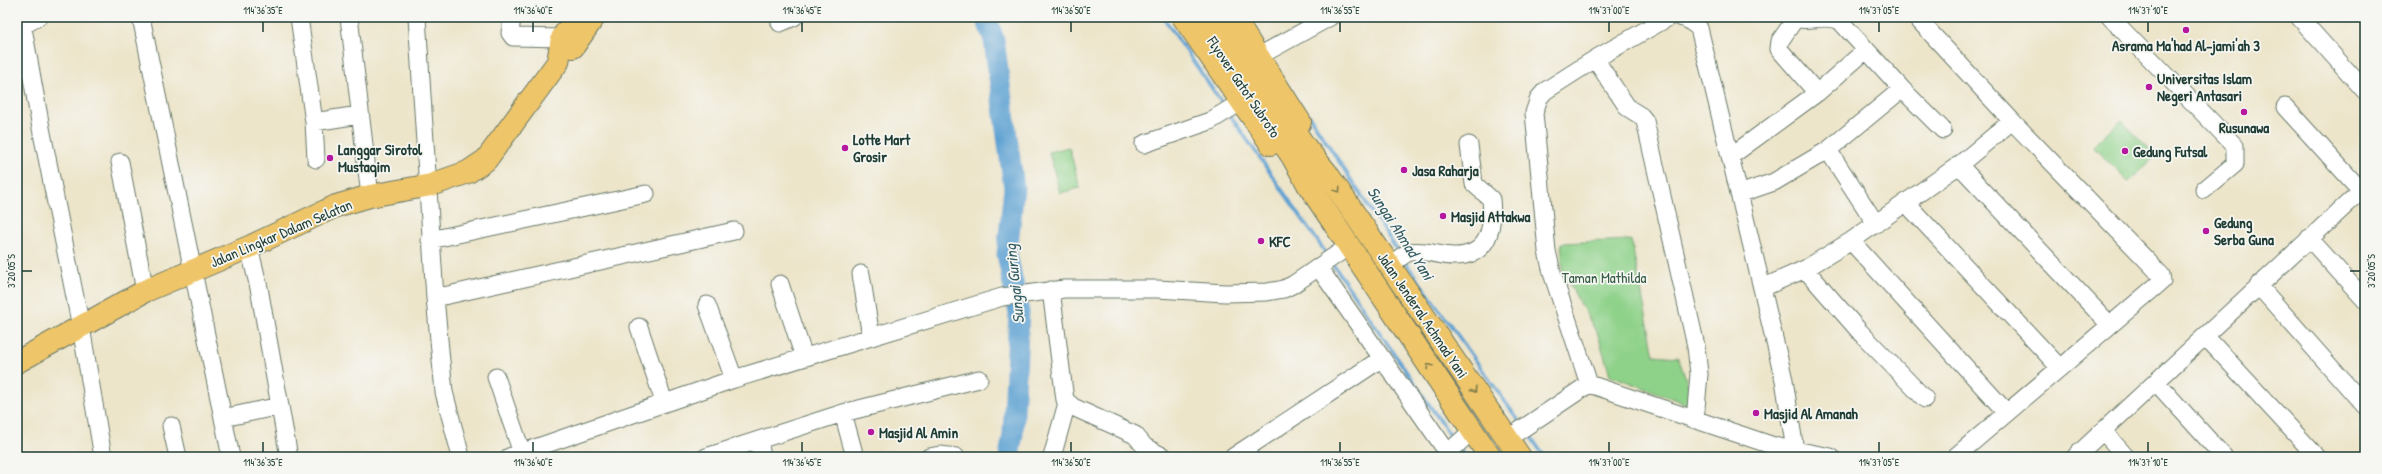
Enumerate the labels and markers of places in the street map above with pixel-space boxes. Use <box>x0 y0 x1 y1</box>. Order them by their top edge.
marker: Asrama Ma'had Al-jami'ah 3 <box>2181 25 2191 35</box>
place label: Asrama Ma'had Al-jami'ah 3 <box>2112 35 2260 56</box>
place label: Universitas Islam Negeri Antasari <box>2157 68 2252 107</box>
marker: Universitas Islam Negeri Antasari <box>2144 82 2154 92</box>
marker: Rusunawa <box>2239 107 2249 117</box>
place label: Rusunawa <box>2219 117 2269 138</box>
place label: Lotte Mart Grosir <box>853 129 911 167</box>
place label: Langgar Sirotol Mustaqim <box>338 139 423 178</box>
place label: Gedung Futsal <box>2133 141 2208 163</box>
marker: Lotte Mart Grosir <box>840 143 850 153</box>
marker: Gedung Futsal <box>2120 146 2130 156</box>
marker: Langgar Sirotol Mustaqim <box>325 153 335 163</box>
place label: Jasa Raharja <box>1412 160 1479 181</box>
marker: Jasa Raharja <box>1399 165 1409 175</box>
place label: Masjid Attakwa <box>1451 206 1530 227</box>
marker: Masjid Attakwa <box>1438 211 1448 221</box>
place label: Gedung Serba Guna <box>2214 212 2274 250</box>
marker: Gedung Serba Guna <box>2201 226 2211 236</box>
place label: KFC <box>1269 231 1291 252</box>
marker: KFC <box>1256 236 1266 246</box>
place label: Masjid Al Amanah <box>1764 403 1859 424</box>
marker: Masjid Al Amanah <box>1751 408 1761 418</box>
place label: Masjid Al Amin <box>879 422 958 443</box>
marker: Masjid Al Amin <box>866 427 876 437</box>

